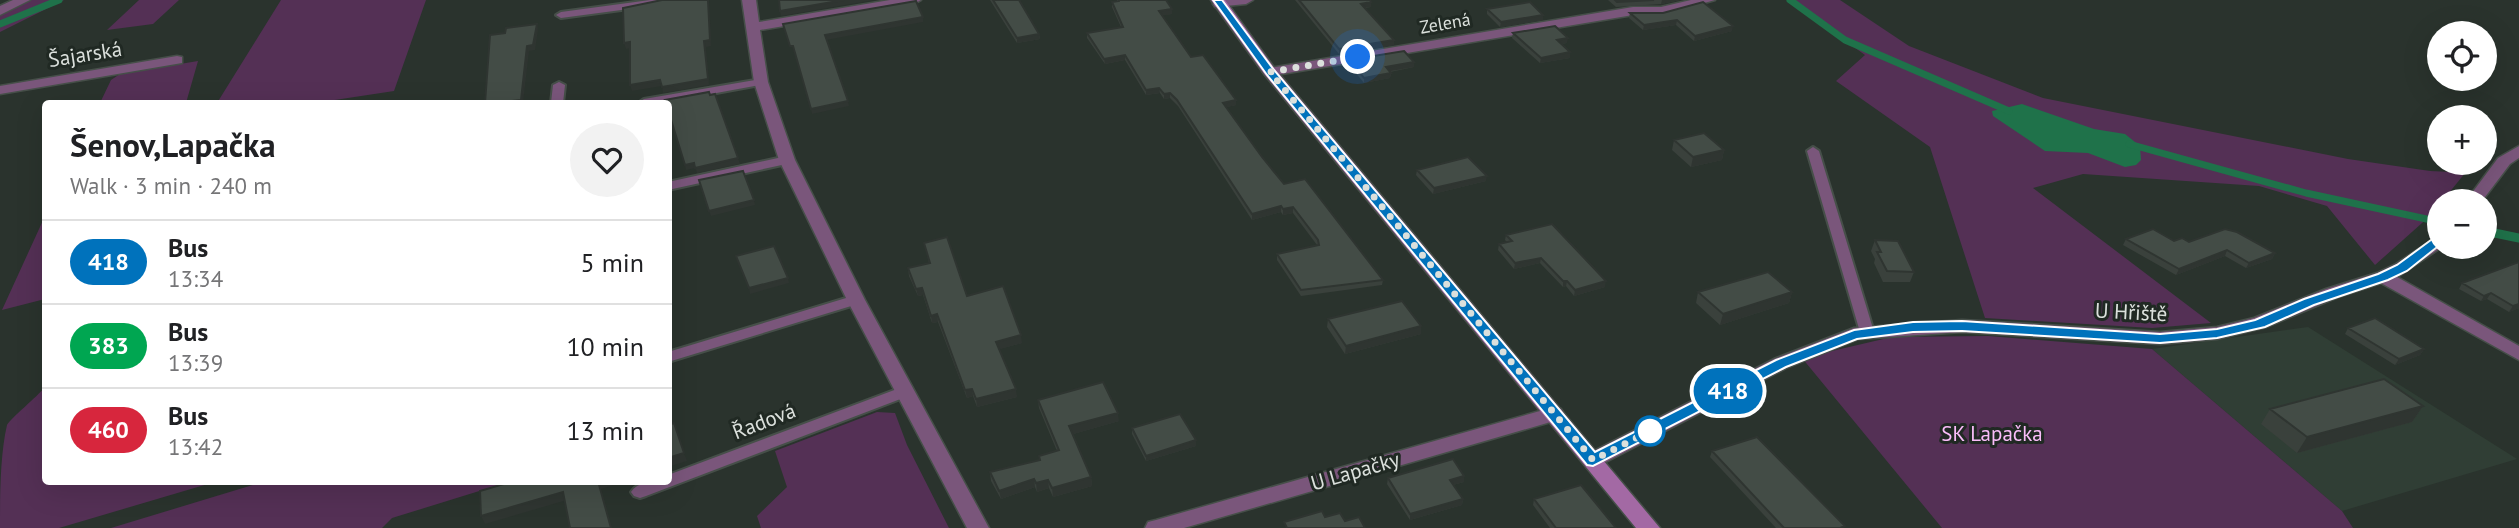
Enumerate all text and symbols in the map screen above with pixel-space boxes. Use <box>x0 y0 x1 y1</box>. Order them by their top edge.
street label: Zelená <box>1418 7 1472 39</box>
map controls <box>2427 21 2497 259</box>
button: locate <box>2427 21 2497 91</box>
street label: Šajarská <box>46 35 124 73</box>
your location <box>1340 39 1375 74</box>
button: + <box>2427 105 2497 175</box>
text: Šenov,Lapačka <box>70 123 276 166</box>
button: heart <box>570 123 644 197</box>
text: Walk · 3 min · 240 m <box>70 171 272 200</box>
button: − <box>2427 189 2497 259</box>
text: Bus <box>168 231 208 264</box>
text: 418 <box>88 246 129 277</box>
text: 5 min <box>581 246 644 279</box>
text: 13:34 <box>168 264 223 293</box>
street label: U Hřiště <box>2094 297 2168 327</box>
text: Bus <box>168 315 208 348</box>
text: 383 <box>88 330 129 361</box>
text: 10 min <box>566 330 644 363</box>
text: 13:39 <box>168 348 223 377</box>
line badge: 418 <box>1688 368 1768 414</box>
text: 418 <box>1708 375 1748 406</box>
street label: Řadová <box>729 397 799 445</box>
text: Bus <box>168 399 208 432</box>
text: 460 <box>88 414 129 445</box>
text: 13 min <box>566 414 644 447</box>
unlabelled marker <box>1635 416 1665 446</box>
park label: SK Lapačka <box>1941 420 2043 447</box>
text: 13:42 <box>168 432 223 461</box>
street label: U Lapačky <box>1307 445 1403 497</box>

